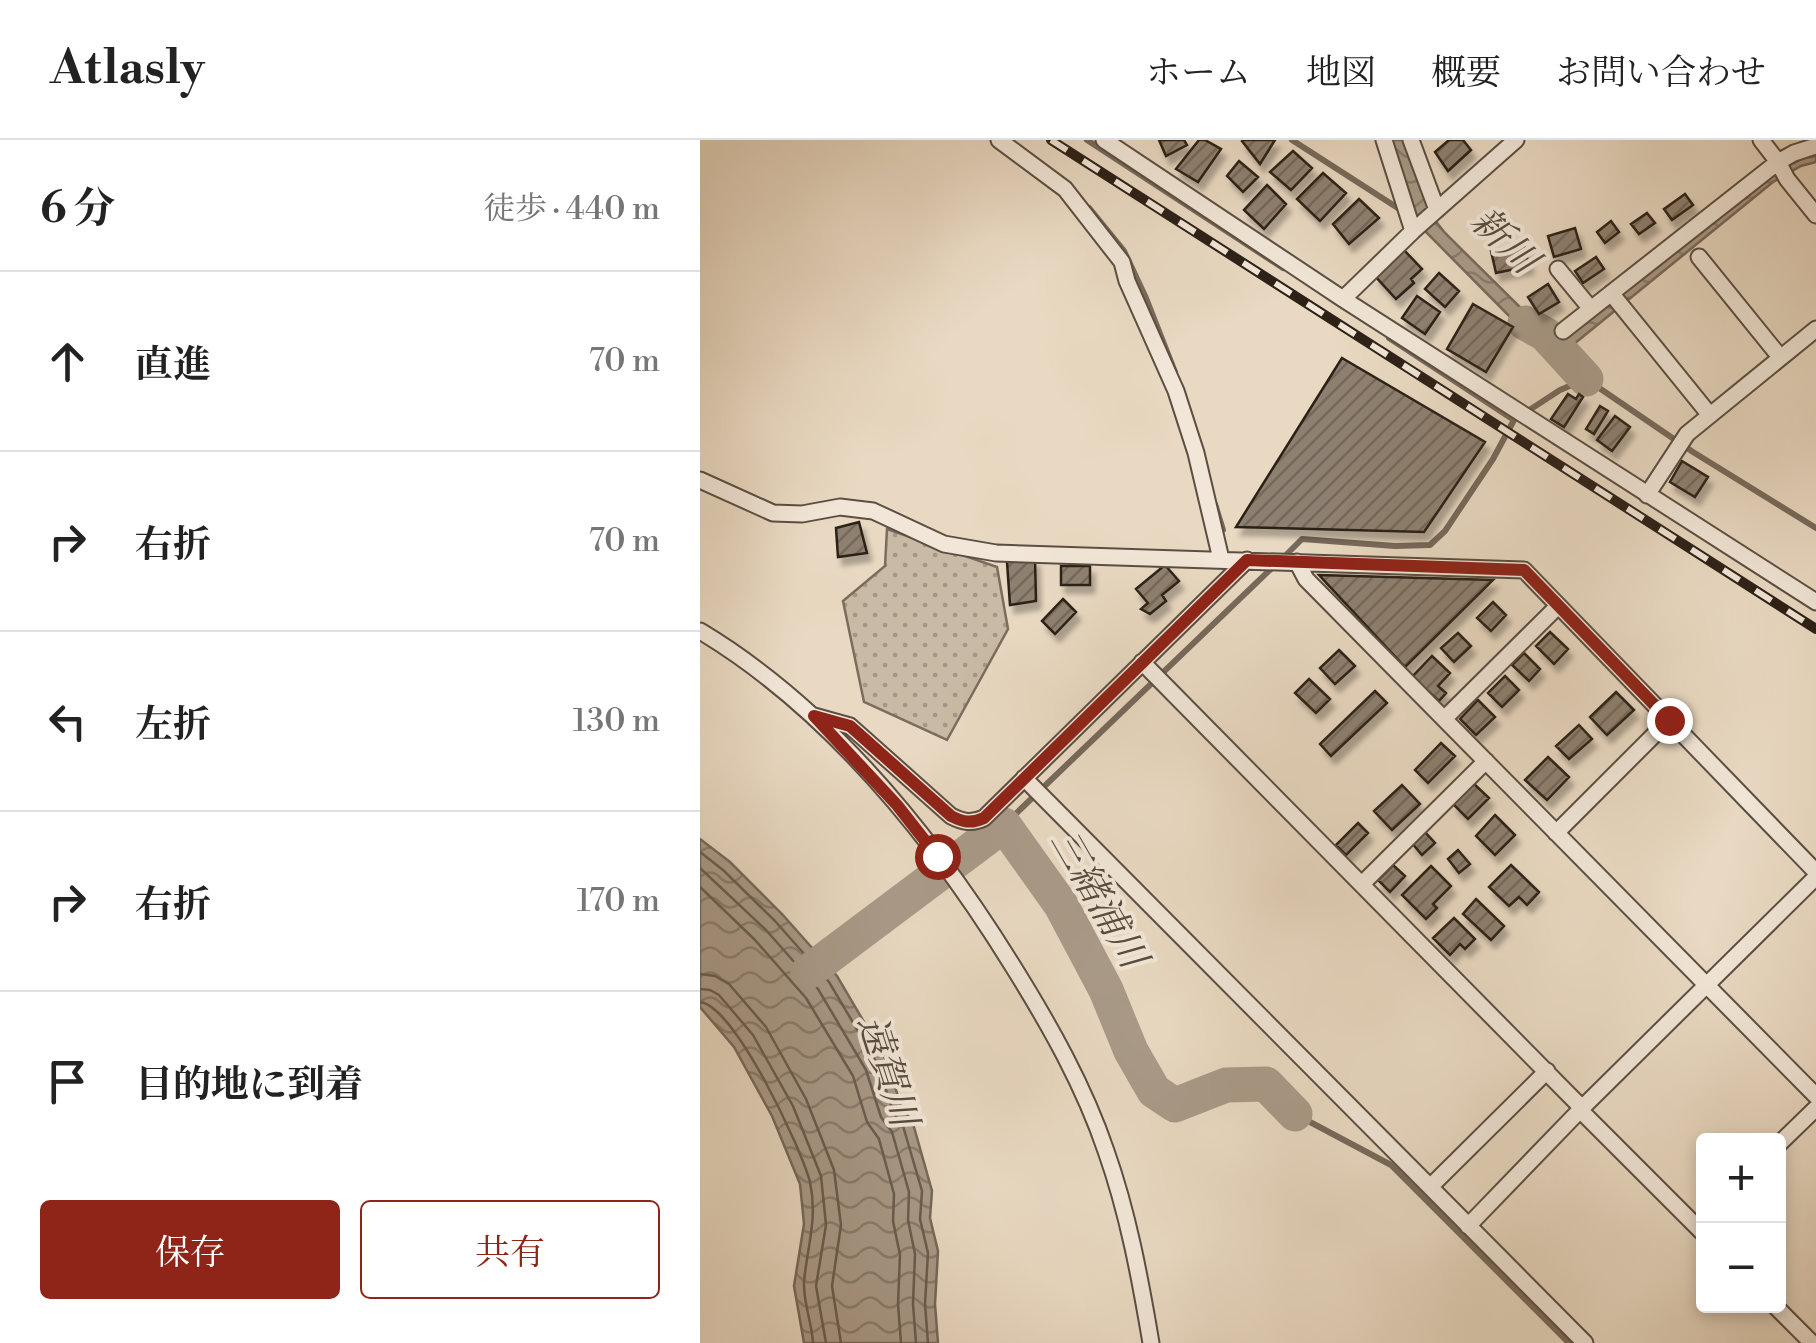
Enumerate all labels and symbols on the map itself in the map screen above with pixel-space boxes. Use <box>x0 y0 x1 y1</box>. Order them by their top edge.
water label: 新川 <box>1460 198 1551 287</box>
route end <box>1647 698 1693 744</box>
water label: 三緒浦川 <box>1040 821 1158 980</box>
route start <box>915 834 961 880</box>
water label: 遠賀川 <box>847 1010 928 1136</box>

